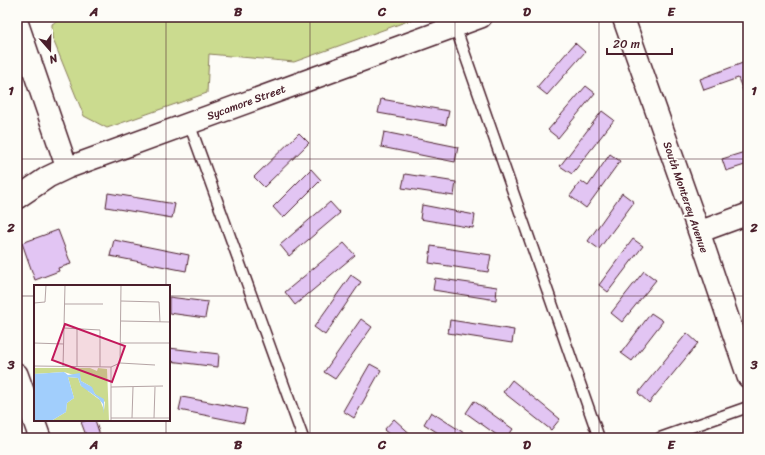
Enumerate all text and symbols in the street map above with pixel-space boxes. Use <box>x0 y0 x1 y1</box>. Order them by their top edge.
text: A <box>89 0 98 23</box>
text: B <box>234 0 243 23</box>
text: C <box>377 0 387 23</box>
text: D <box>523 0 531 23</box>
text: E <box>667 0 676 23</box>
north arrow <box>30 30 70 70</box>
scale bar <box>607 30 672 56</box>
text: 20 m <box>613 33 640 55</box>
text: N <box>46 48 61 69</box>
text: 1 <box>8 79 14 102</box>
street label: Sycamore Street <box>204 79 288 126</box>
text: 1 <box>751 79 757 102</box>
street label: South Monterey Avenue <box>658 139 714 256</box>
text: 2 <box>6 216 15 239</box>
text: 2 <box>749 216 758 239</box>
inset map <box>34 285 170 421</box>
text: 3 <box>6 353 15 376</box>
text: 3 <box>749 353 758 376</box>
text: A <box>89 433 98 455</box>
text: B <box>234 433 243 455</box>
text: C <box>377 433 387 455</box>
text: D <box>523 433 531 455</box>
text: E <box>667 433 676 455</box>

